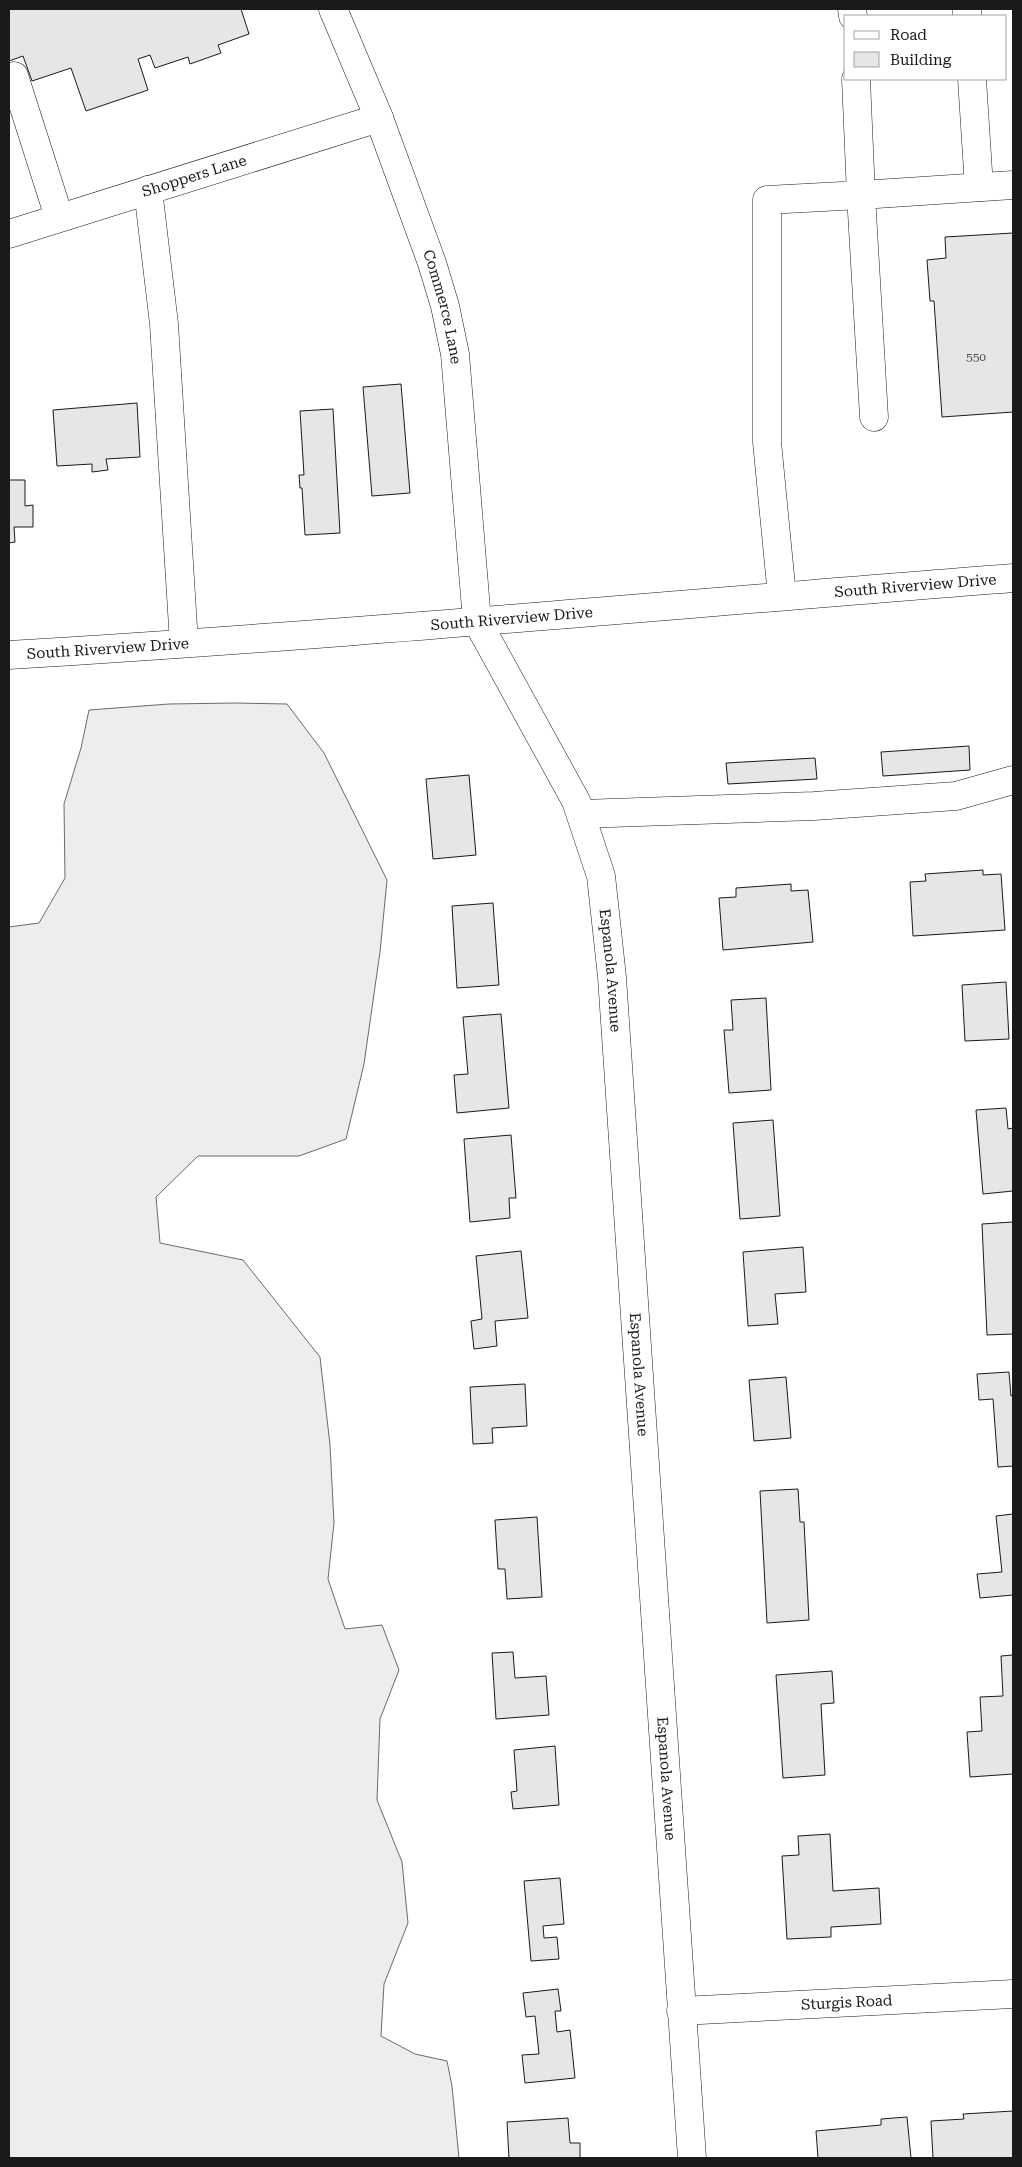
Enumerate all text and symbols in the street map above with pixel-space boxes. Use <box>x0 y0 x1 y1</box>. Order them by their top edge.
legend <box>844 15 1007 80</box>
text: Road <box>890 26 927 44</box>
text: Building <box>890 51 952 69</box>
street label: Shoppers Lane <box>140 151 249 201</box>
street label: Commerce Lane <box>419 247 465 365</box>
house number: 550 <box>966 350 986 364</box>
street label: South Riverview Drive <box>834 570 997 601</box>
street label: South Riverview Drive <box>430 603 593 634</box>
street label: South Riverview Drive <box>26 634 190 663</box>
street label: Espanola Avenue <box>596 908 625 1033</box>
street label: Espanola Avenue <box>626 1312 652 1437</box>
street label: Espanola Avenue <box>653 1716 679 1841</box>
street label: Sturgis Road <box>801 1991 893 2014</box>

